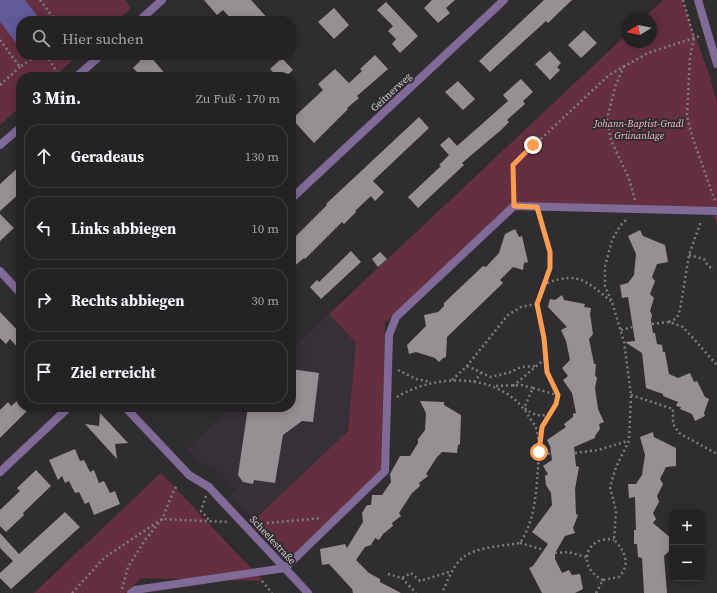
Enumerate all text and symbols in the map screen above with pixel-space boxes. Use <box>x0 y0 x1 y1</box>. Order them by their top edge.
north arrow <box>621 12 657 48</box>
search box <box>16 16 296 60</box>
icon: search <box>30 27 52 49</box>
text: Hier suchen <box>62 28 144 49</box>
street label: Geitnerweg <box>368 70 414 114</box>
text: 3 Min. <box>32 86 81 110</box>
text: Zu Fuß · 170 m <box>196 90 280 107</box>
park label: Johann-Baptist-Gradl Grünanlage <box>592 117 684 142</box>
route end <box>524 136 542 154</box>
icon: ahead <box>33 145 55 167</box>
text: Geradeaus <box>71 146 144 167</box>
text: 130 m <box>245 148 279 165</box>
icon: left <box>33 217 55 239</box>
text: Links abbiegen <box>71 218 176 239</box>
text: 10 m <box>251 220 279 237</box>
icon: right <box>33 289 55 311</box>
text: Rechts abbiegen <box>71 290 185 311</box>
text: 30 m <box>251 292 279 309</box>
icon: arrive <box>33 361 55 383</box>
text: Ziel erreicht <box>71 362 156 383</box>
route start <box>530 443 548 461</box>
map controls <box>669 509 705 581</box>
button: + <box>669 509 705 545</box>
street label: Scheelestraße <box>247 513 299 567</box>
button: − <box>669 545 705 581</box>

